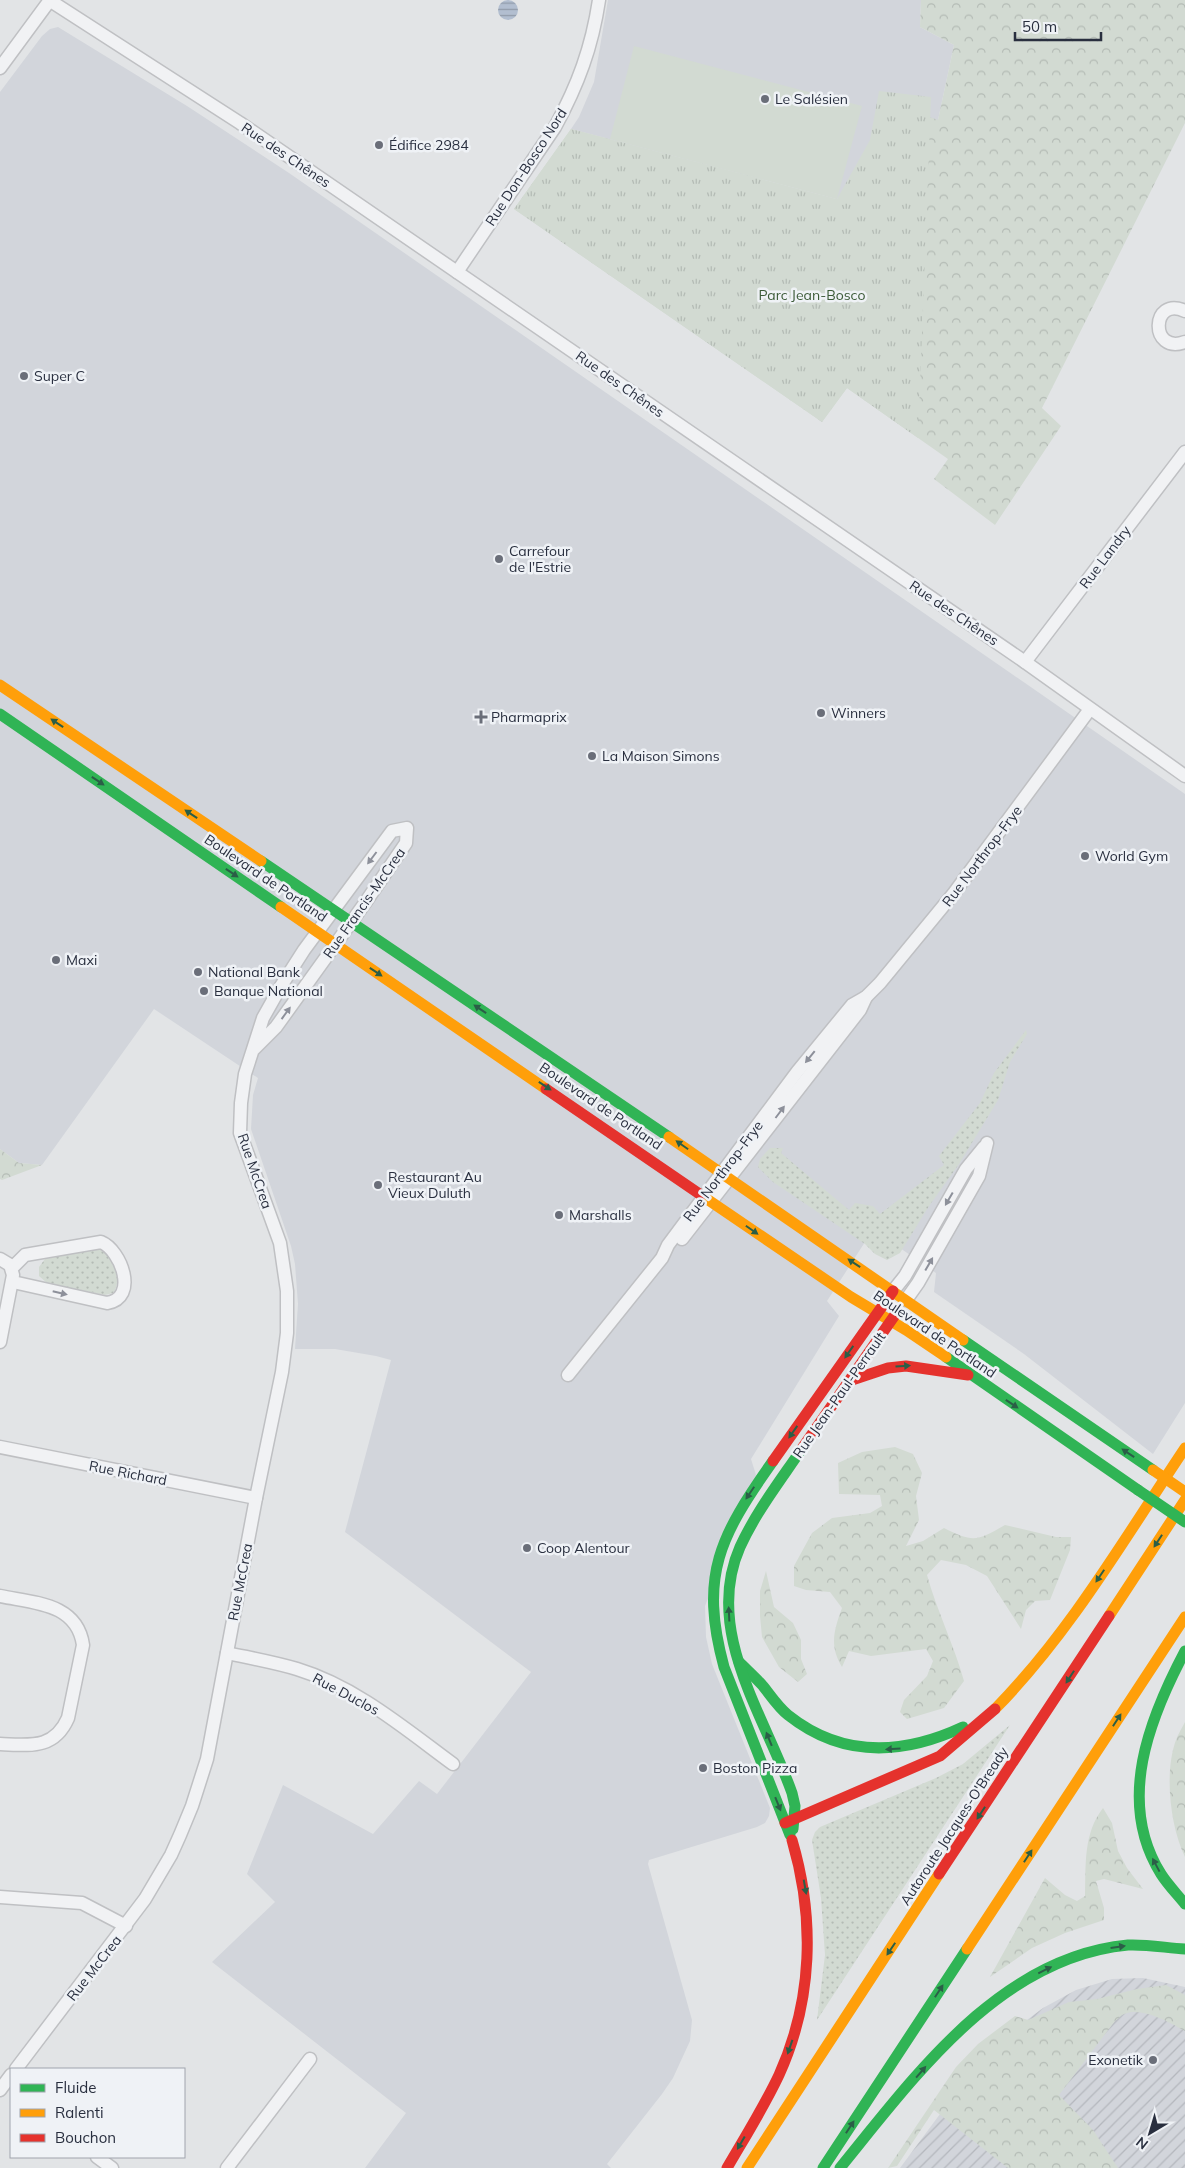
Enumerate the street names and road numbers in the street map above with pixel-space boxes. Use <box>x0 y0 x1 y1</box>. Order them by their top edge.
street label: Rue Don-Bosco Nord <box>481 105 571 229</box>
street label: Rue des Chênes <box>238 119 334 192</box>
street label: Rue des Chênes <box>572 347 668 421</box>
street label: Rue Landry <box>1075 521 1135 592</box>
street label: Rue des Chênes <box>906 577 1002 650</box>
street label: Rue Northrop-Frye <box>938 802 1026 910</box>
street label: Boulevard de Portland <box>201 830 331 926</box>
street label: Rue Francis-McCrea <box>319 844 409 962</box>
street label: Boulevard de Portland <box>536 1058 666 1154</box>
street label: Rue Northrop-Frye <box>679 1117 767 1225</box>
street label: Rue McCrea <box>234 1131 276 1211</box>
street label: Boulevard de Portland <box>870 1286 1000 1382</box>
street label: Rue Jean-Paul-Perrault <box>789 1328 889 1461</box>
street label: Rue Richard <box>88 1457 168 1489</box>
street label: Rue McCrea <box>224 1542 256 1622</box>
street label: Rue Duclos <box>310 1669 382 1719</box>
street label: Autoroute Jacques-O'Bready <box>896 1743 1012 1909</box>
street label: Rue McCrea <box>63 1932 125 2004</box>

